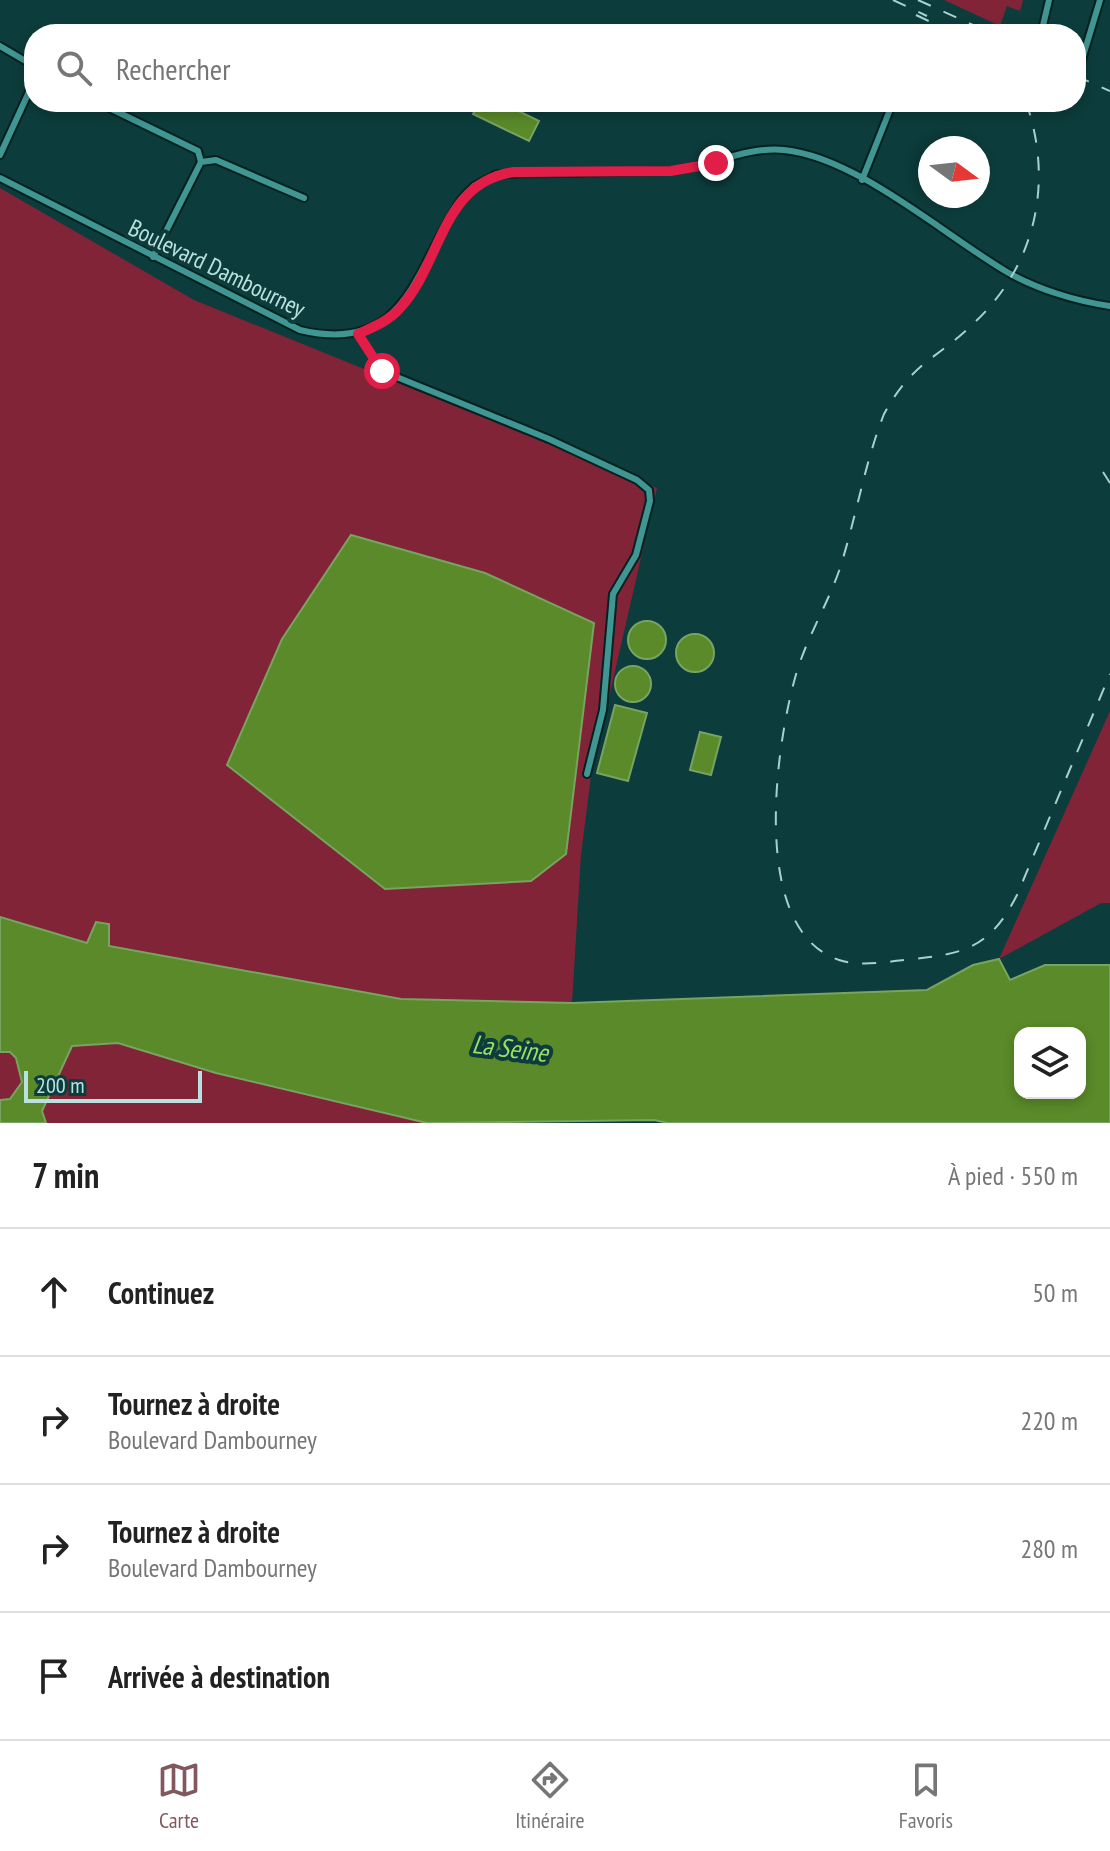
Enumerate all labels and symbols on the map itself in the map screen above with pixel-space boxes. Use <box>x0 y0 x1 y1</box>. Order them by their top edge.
north arrow <box>918 136 990 208</box>
route end <box>698 145 734 181</box>
street label: Boulevard Dambourney <box>124 212 310 324</box>
route start <box>364 353 400 389</box>
water label: La Seine <box>470 1027 552 1069</box>
scale bar <box>24 1067 202 1103</box>

